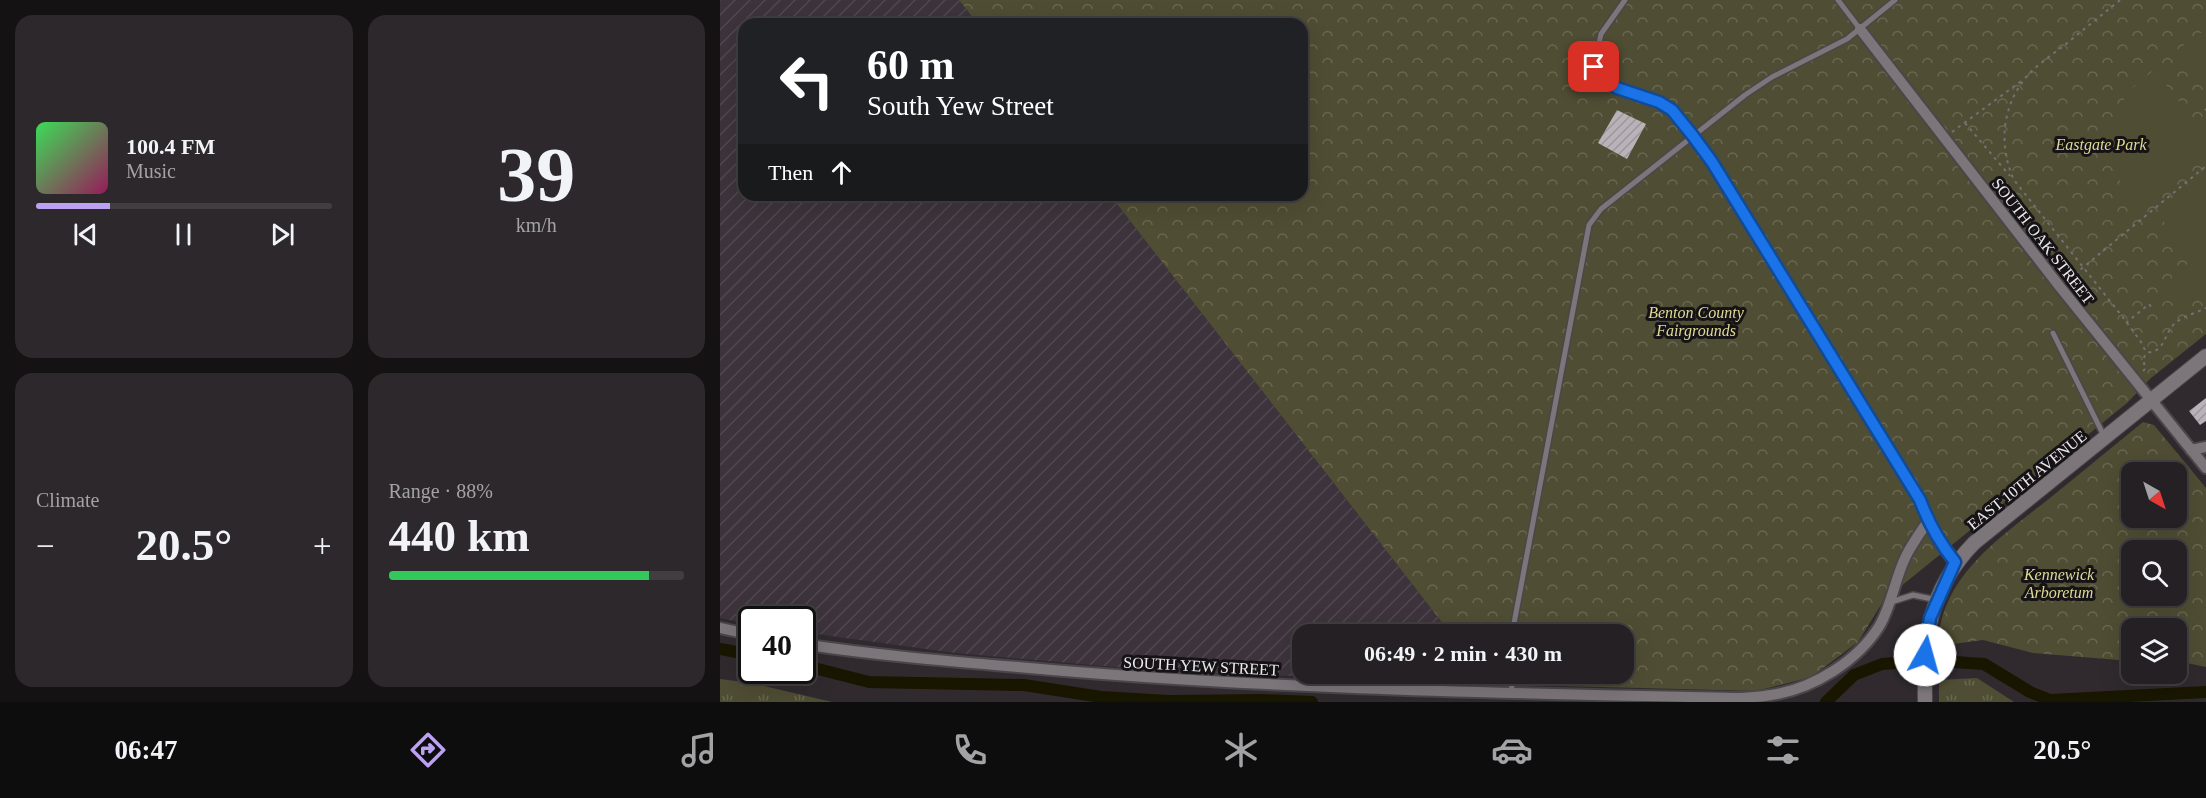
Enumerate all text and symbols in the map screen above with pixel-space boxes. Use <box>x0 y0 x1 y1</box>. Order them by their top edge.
pin <box>1568 41 1619 92</box>
icon: left <box>768 42 846 120</box>
text: 60 m <box>867 42 955 88</box>
icon: arrive <box>1577 50 1610 83</box>
text: South Yew Street <box>867 91 1054 121</box>
text: 39 <box>497 131 575 218</box>
text: 100.4 FM <box>126 134 215 159</box>
park label: Eastgate Park <box>2054 136 2147 154</box>
icon: ahead <box>825 156 858 189</box>
text: Music <box>126 160 176 182</box>
text: Then <box>768 160 813 185</box>
street label: SOUTH OAK STREET <box>1989 175 2097 307</box>
text: km/h <box>516 214 557 236</box>
icon: previous <box>69 218 102 251</box>
icon: pause <box>167 218 200 251</box>
icon: next <box>266 218 299 251</box>
park label: Benton County Fairgrounds <box>1648 304 1745 340</box>
street label: EAST 10TH AVENUE <box>1964 427 2090 533</box>
north arrow <box>2121 462 2187 528</box>
map controls <box>2121 462 2187 684</box>
text: Range · 88% <box>389 480 493 502</box>
text: Climate <box>36 489 99 511</box>
text: 440 km <box>389 511 530 561</box>
text: 20.5° <box>135 520 232 570</box>
text: − <box>36 528 55 564</box>
text: + <box>313 528 332 564</box>
button: search <box>2121 540 2187 606</box>
park label: Kennewick Arboretum <box>2023 566 2095 601</box>
speed limit sign: 40 <box>738 606 816 684</box>
button: layers <box>2121 618 2187 684</box>
position arrow <box>1893 623 1957 687</box>
text: 06:49 · 2 min · 430 m <box>1364 641 1562 666</box>
street label: SOUTH YEW STREET <box>1123 653 1279 679</box>
icon: directions <box>407 729 449 771</box>
icon: music <box>678 729 720 771</box>
icon: phone <box>949 729 991 771</box>
icon: climate <box>1220 729 1262 771</box>
icon: car <box>1491 729 1533 771</box>
icon: filters <box>1762 729 1804 771</box>
text: 06:47 <box>115 735 178 765</box>
text: 20.5° <box>2033 735 2091 765</box>

